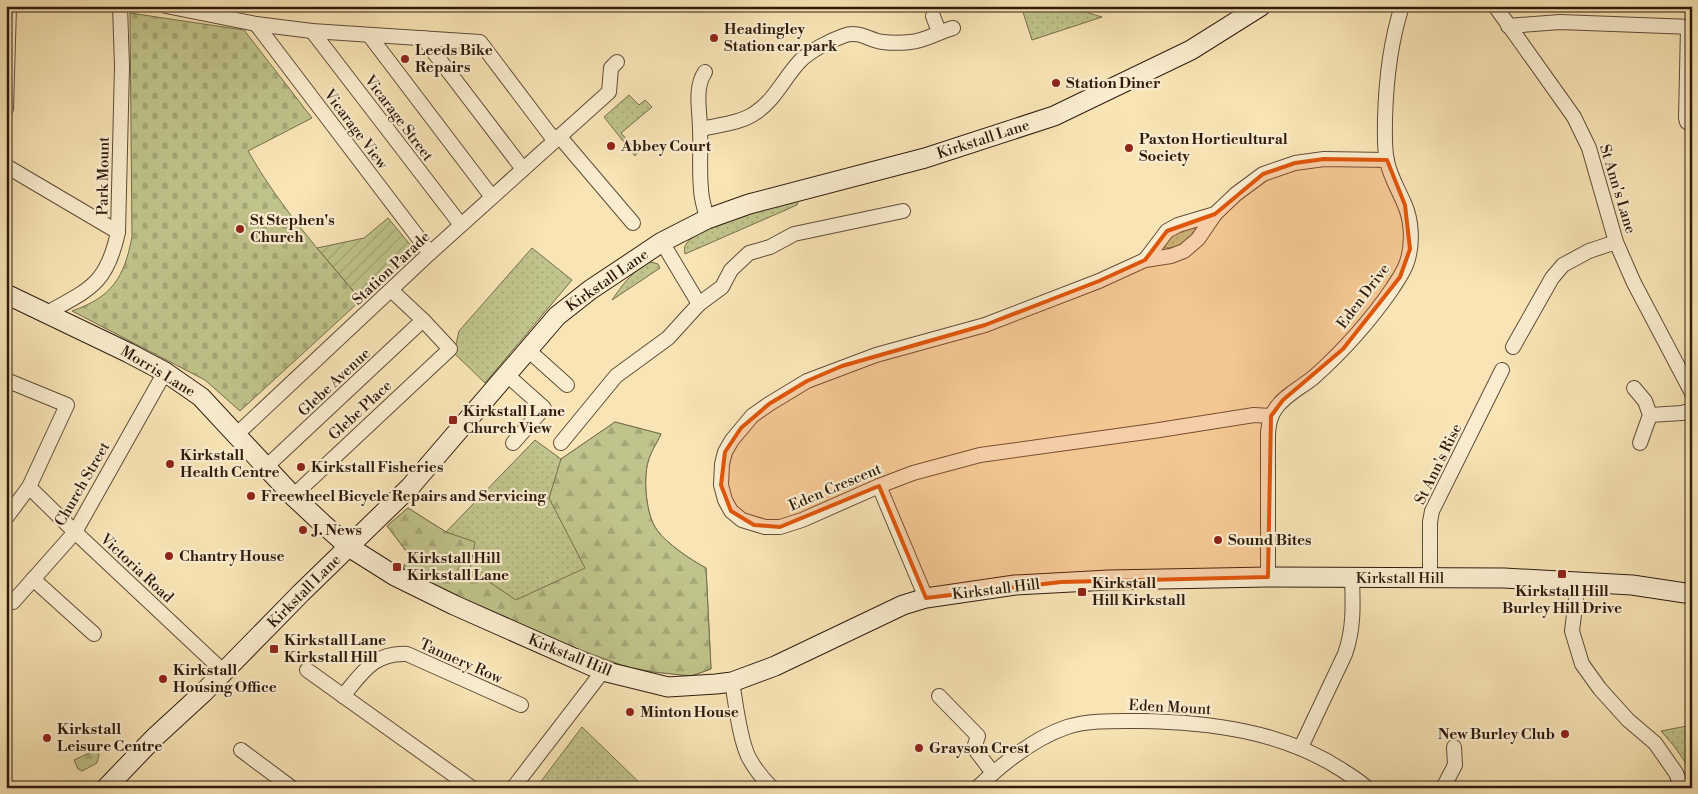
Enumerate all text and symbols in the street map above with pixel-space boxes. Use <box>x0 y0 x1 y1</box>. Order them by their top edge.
place label: Headingley Station car park <box>724 20 838 56</box>
marker: Headingley Station car park <box>708 32 720 44</box>
place label: Leeds Bike Repairs <box>415 41 493 77</box>
marker: Leeds Bike Repairs <box>399 53 411 65</box>
street label: Vicarage Street <box>359 71 438 166</box>
place label: Station Diner <box>1066 74 1161 93</box>
marker: Station Diner <box>1050 77 1062 89</box>
street label: Vicarage View <box>319 85 392 173</box>
street label: Kirkstall Lane <box>934 116 1032 163</box>
place label: Paxton Horticultural Society <box>1139 130 1288 166</box>
street label: Park Mount <box>93 136 114 216</box>
place label: Abbey Court <box>620 137 712 156</box>
marker: Abbey Court <box>605 140 617 152</box>
marker: Paxton Horticultural Society <box>1123 142 1135 154</box>
street label: St Ann's Lane <box>1595 142 1640 236</box>
place label: St Stephen's Church <box>250 211 335 247</box>
marker: St Stephen's Church <box>234 223 246 235</box>
street label: Station Parade <box>348 227 434 309</box>
street label: Kirkstall Lane <box>562 245 652 316</box>
street label: Eden Drive <box>1333 260 1394 333</box>
street label: Morris Lane <box>117 342 199 401</box>
street label: Glebe Avenue <box>294 344 374 421</box>
street label: Glebe Place <box>325 376 396 445</box>
place label: Kirkstall Lane Church View <box>463 402 565 438</box>
marker: Kirkstall Lane Church View <box>447 414 459 426</box>
street label: St Ann's Rise <box>1411 421 1466 508</box>
street label: Church Street <box>51 438 115 530</box>
place label: Kirkstall Health Centre <box>180 446 280 482</box>
marker: Kirkstall Health Centre <box>164 458 176 470</box>
place label: Kirkstall Fisheries <box>311 458 443 477</box>
street label: Eden Crescent <box>786 459 885 515</box>
marker: Kirkstall Fisheries <box>295 461 307 473</box>
place label: Freewheel Bicycle Repairs and Servicing <box>261 487 546 506</box>
marker: Freewheel Bicycle Repairs and Servicing <box>245 490 257 502</box>
place label: J. News <box>311 521 362 540</box>
marker: J. News <box>297 524 309 536</box>
street label: Victoria Road <box>95 529 178 607</box>
place label: Sound Bites <box>1228 531 1312 550</box>
marker: Sound Bites <box>1212 534 1224 546</box>
place label: Chantry House <box>179 547 284 566</box>
place label: Kirkstall Hill Kirkstall Lane <box>407 549 509 585</box>
marker: Chantry House <box>163 550 175 562</box>
street label: Kirkstall Lane <box>264 551 345 632</box>
marker: Kirkstall Hill Kirkstall Lane <box>391 561 403 573</box>
marker: Kirkstall Hill Burley Hill Drive <box>1556 568 1568 580</box>
street label: Kirkstall Hill <box>1356 569 1445 588</box>
place label: Kirkstall Hill Kirkstall <box>1092 574 1186 610</box>
street label: Kirkstall Hill <box>951 575 1042 604</box>
place label: Kirkstall Hill Burley Hill Drive <box>1502 582 1622 618</box>
marker: Kirkstall Hill Kirkstall <box>1076 586 1088 598</box>
street label: Kirkstall Hill <box>525 630 615 681</box>
place label: Kirkstall Lane Kirkstall Hill <box>284 631 386 667</box>
street label: Tannery Row <box>416 635 506 688</box>
marker: Kirkstall Lane Kirkstall Hill <box>268 643 280 655</box>
place label: Kirkstall Housing Office <box>173 661 277 697</box>
marker: Kirkstall Housing Office <box>157 673 169 685</box>
street label: Eden Mount <box>1128 696 1213 719</box>
place label: Minton House <box>640 703 739 722</box>
marker: Minton House <box>624 706 636 718</box>
place label: Kirkstall Leisure Centre <box>57 720 162 756</box>
place label: New Burley Club <box>1438 725 1555 744</box>
marker: New Burley Club <box>1559 728 1571 740</box>
marker: Kirkstall Leisure Centre <box>41 732 53 744</box>
place label: Grayson Crest <box>929 739 1030 758</box>
marker: Grayson Crest <box>913 742 925 754</box>

